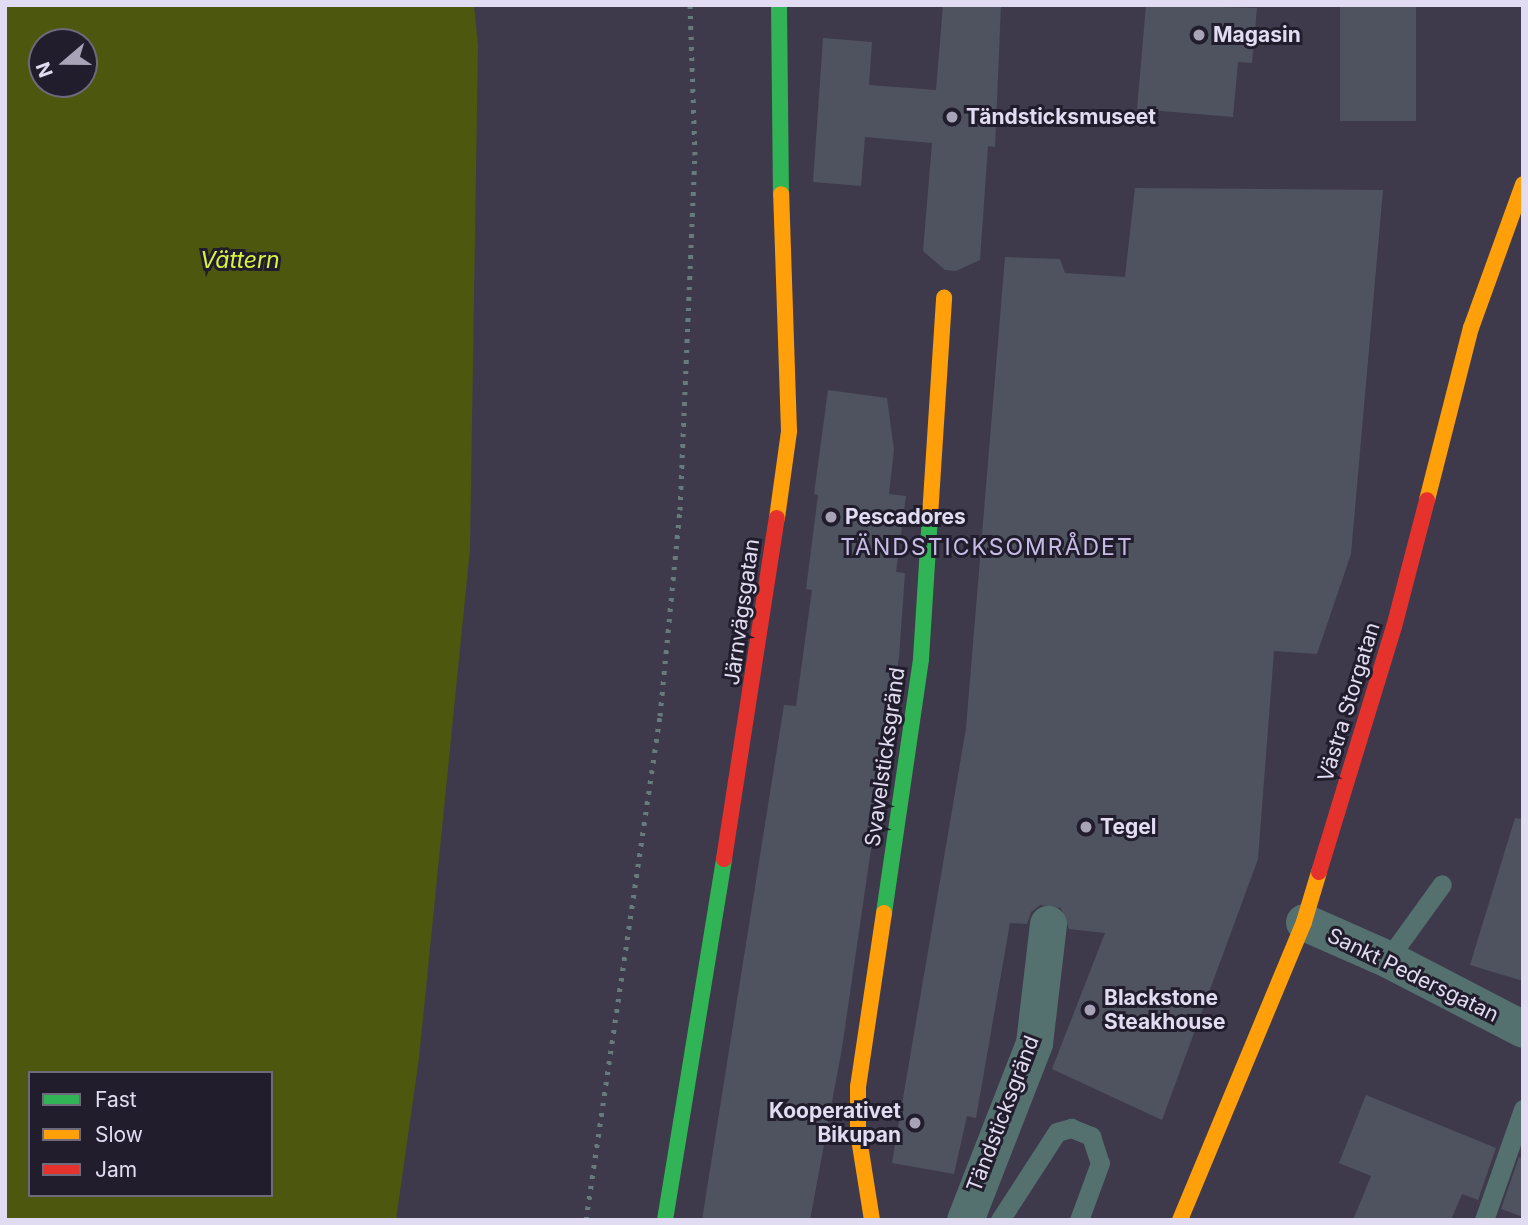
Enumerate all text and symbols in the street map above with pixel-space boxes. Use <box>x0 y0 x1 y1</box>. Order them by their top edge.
place label: Magasin <box>1213 22 1301 48</box>
marker: Magasin <box>1191 27 1207 43</box>
north arrow <box>28 28 98 98</box>
text: N <box>31 59 58 80</box>
place label: Tändsticksmuseet <box>966 104 1156 130</box>
marker: Tändsticksmuseet <box>944 109 960 125</box>
water label: Vättern <box>200 246 280 274</box>
place label: Pescadores <box>845 504 966 530</box>
marker: Pescadores <box>823 509 839 525</box>
district label: TÄNDSTICKSOMRÅDET <box>842 533 1132 561</box>
street label: Järnvägsgatan <box>719 537 765 687</box>
street label: Västra Storgatan <box>1313 619 1385 785</box>
street label: Svavelsticksgränd <box>860 666 910 848</box>
place label: Tegel <box>1100 814 1156 840</box>
marker: Tegel <box>1078 819 1094 835</box>
street label: Sankt Pedersgatan <box>1323 923 1503 1027</box>
place label: Blackstone Steakhouse <box>1104 985 1226 1035</box>
marker: Blackstone Steakhouse <box>1082 1002 1098 1018</box>
street label: Tändsticksgränd <box>962 1032 1044 1196</box>
legend <box>28 1071 273 1197</box>
text: Fast <box>95 1087 137 1112</box>
place label: Kooperativet Bikupan <box>769 1098 901 1148</box>
marker: Kooperativet Bikupan <box>907 1115 923 1131</box>
text: Slow <box>95 1122 143 1147</box>
text: Jam <box>95 1157 137 1182</box>

